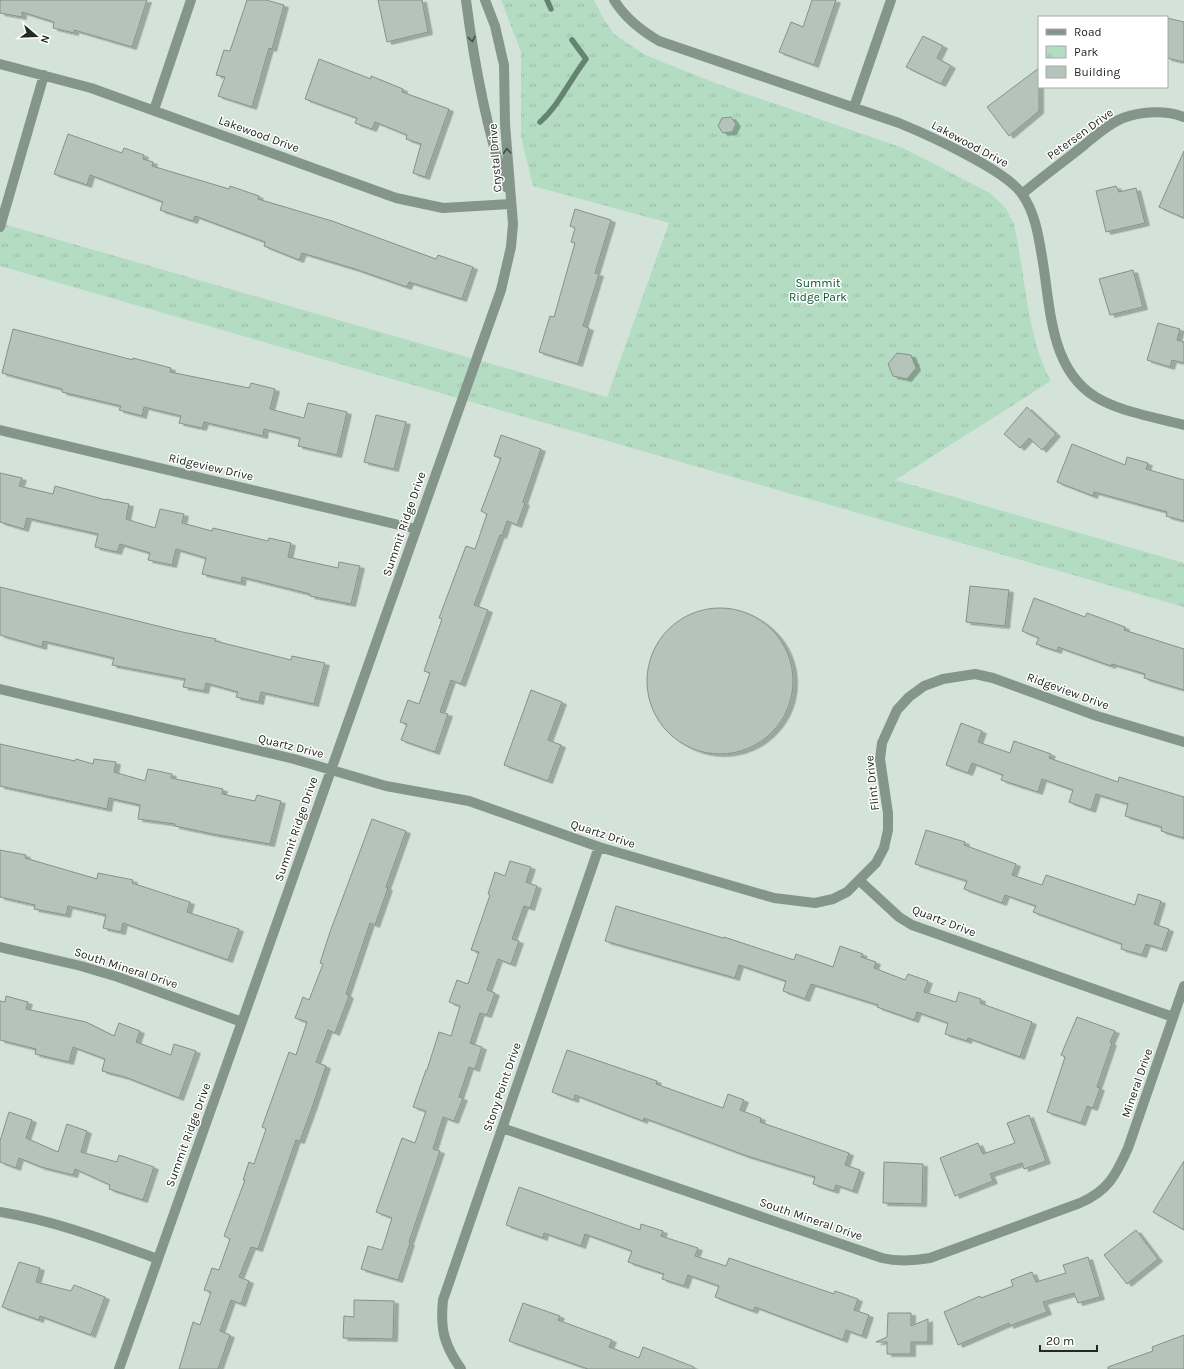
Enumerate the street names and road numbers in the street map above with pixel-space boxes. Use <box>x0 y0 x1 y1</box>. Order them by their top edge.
street label: Petersen Drive <box>1044 105 1116 163</box>
street label: Lakewood Drive <box>217 113 301 155</box>
street label: Lakewood Drive <box>929 118 1011 170</box>
street label: Crystal Drive <box>486 123 504 193</box>
street label: Ridgeview Drive <box>167 450 255 484</box>
street label: Summit Ridge Drive <box>380 470 428 578</box>
street label: Ridgeview Drive <box>1025 670 1111 712</box>
street label: Quartz Drive <box>257 731 325 761</box>
street label: Flint Drive <box>862 754 882 812</box>
street label: Summit Ridge Drive <box>272 775 320 883</box>
street label: Quartz Drive <box>569 817 637 851</box>
street label: Quartz Drive <box>910 902 978 940</box>
street label: South Mineral Drive <box>72 945 180 991</box>
street label: Stony Point Drive <box>480 1041 524 1133</box>
street label: Mineral Drive <box>1119 1047 1155 1119</box>
street label: Summit Ridge Drive <box>163 1081 213 1189</box>
street label: South Mineral Drive <box>758 1195 864 1243</box>

